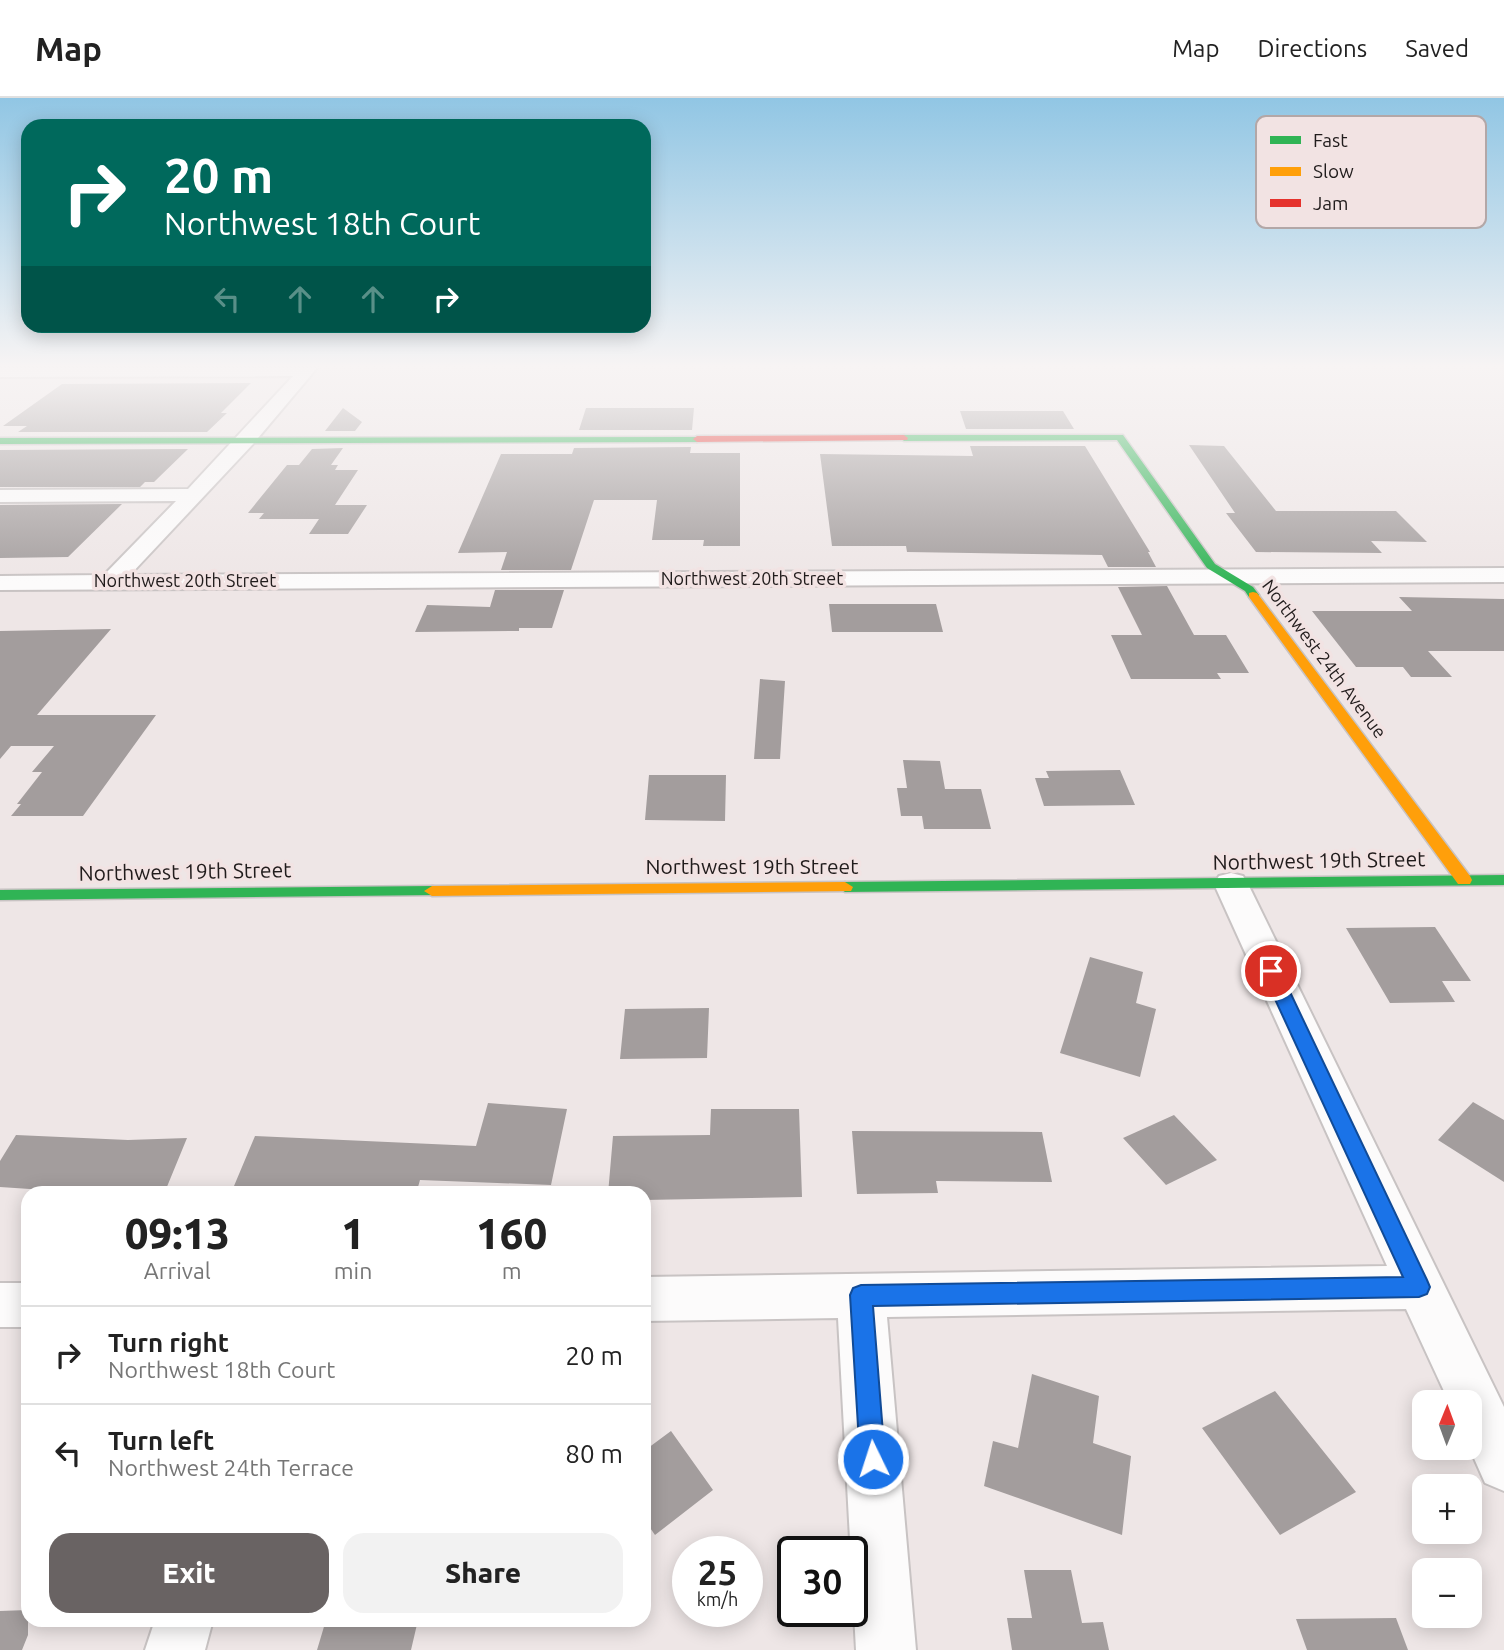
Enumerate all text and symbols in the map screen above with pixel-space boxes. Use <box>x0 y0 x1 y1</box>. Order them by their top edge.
text: Map <box>35 30 102 67</box>
text: Map <box>1172 35 1219 62</box>
text: Directions <box>1257 35 1367 62</box>
text: Saved <box>1405 35 1469 62</box>
legend <box>1256 116 1486 228</box>
text: Fast <box>1313 129 1348 151</box>
icon: right <box>49 147 140 238</box>
text: 20 m <box>164 147 273 202</box>
text: Slow <box>1313 160 1354 182</box>
text: Jam <box>1313 192 1349 214</box>
text: Northwest 18th Court <box>164 205 480 241</box>
icon: left <box>208 280 246 318</box>
icon: ahead <box>281 280 319 318</box>
icon: ahead <box>354 280 392 318</box>
icon: right <box>427 280 465 318</box>
street label: Northwest 20th Street <box>661 568 843 588</box>
street label: Northwest 20th Street <box>94 570 276 590</box>
street label: Northwest 24th Avenue <box>1259 575 1391 741</box>
street label: Northwest 19th Street <box>1212 846 1426 874</box>
street label: Northwest 19th Street <box>646 854 858 878</box>
street label: Northwest 19th Street <box>78 857 292 885</box>
pin <box>1241 941 1301 1001</box>
icon: arrive <box>1252 952 1290 990</box>
text: 09:13 <box>125 1210 230 1257</box>
text: 1 <box>341 1210 365 1257</box>
text: 160 <box>476 1210 547 1257</box>
text: Arrival <box>144 1258 211 1283</box>
text: min <box>334 1258 372 1283</box>
text: m <box>502 1258 522 1283</box>
text: Turn right <box>108 1328 229 1357</box>
icon: right <box>49 1336 87 1374</box>
text: 20 m <box>565 1341 623 1370</box>
text: Northwest 18th Court <box>108 1357 335 1382</box>
north arrow <box>1412 1390 1482 1460</box>
map controls <box>1412 1390 1482 1628</box>
position arrow <box>836 1422 910 1496</box>
text: Turn left <box>108 1426 214 1455</box>
icon: left <box>49 1434 87 1472</box>
text: 80 m <box>565 1439 623 1468</box>
text: Northwest 24th Terrace <box>108 1455 354 1480</box>
button: + <box>1412 1474 1482 1544</box>
button: Exit <box>49 1533 329 1613</box>
button: Share <box>343 1533 623 1613</box>
speed limit sign: 30 <box>777 1536 868 1627</box>
text: 25 <box>698 1552 737 1592</box>
button: − <box>1412 1558 1482 1628</box>
text: km/h <box>697 1589 738 1609</box>

